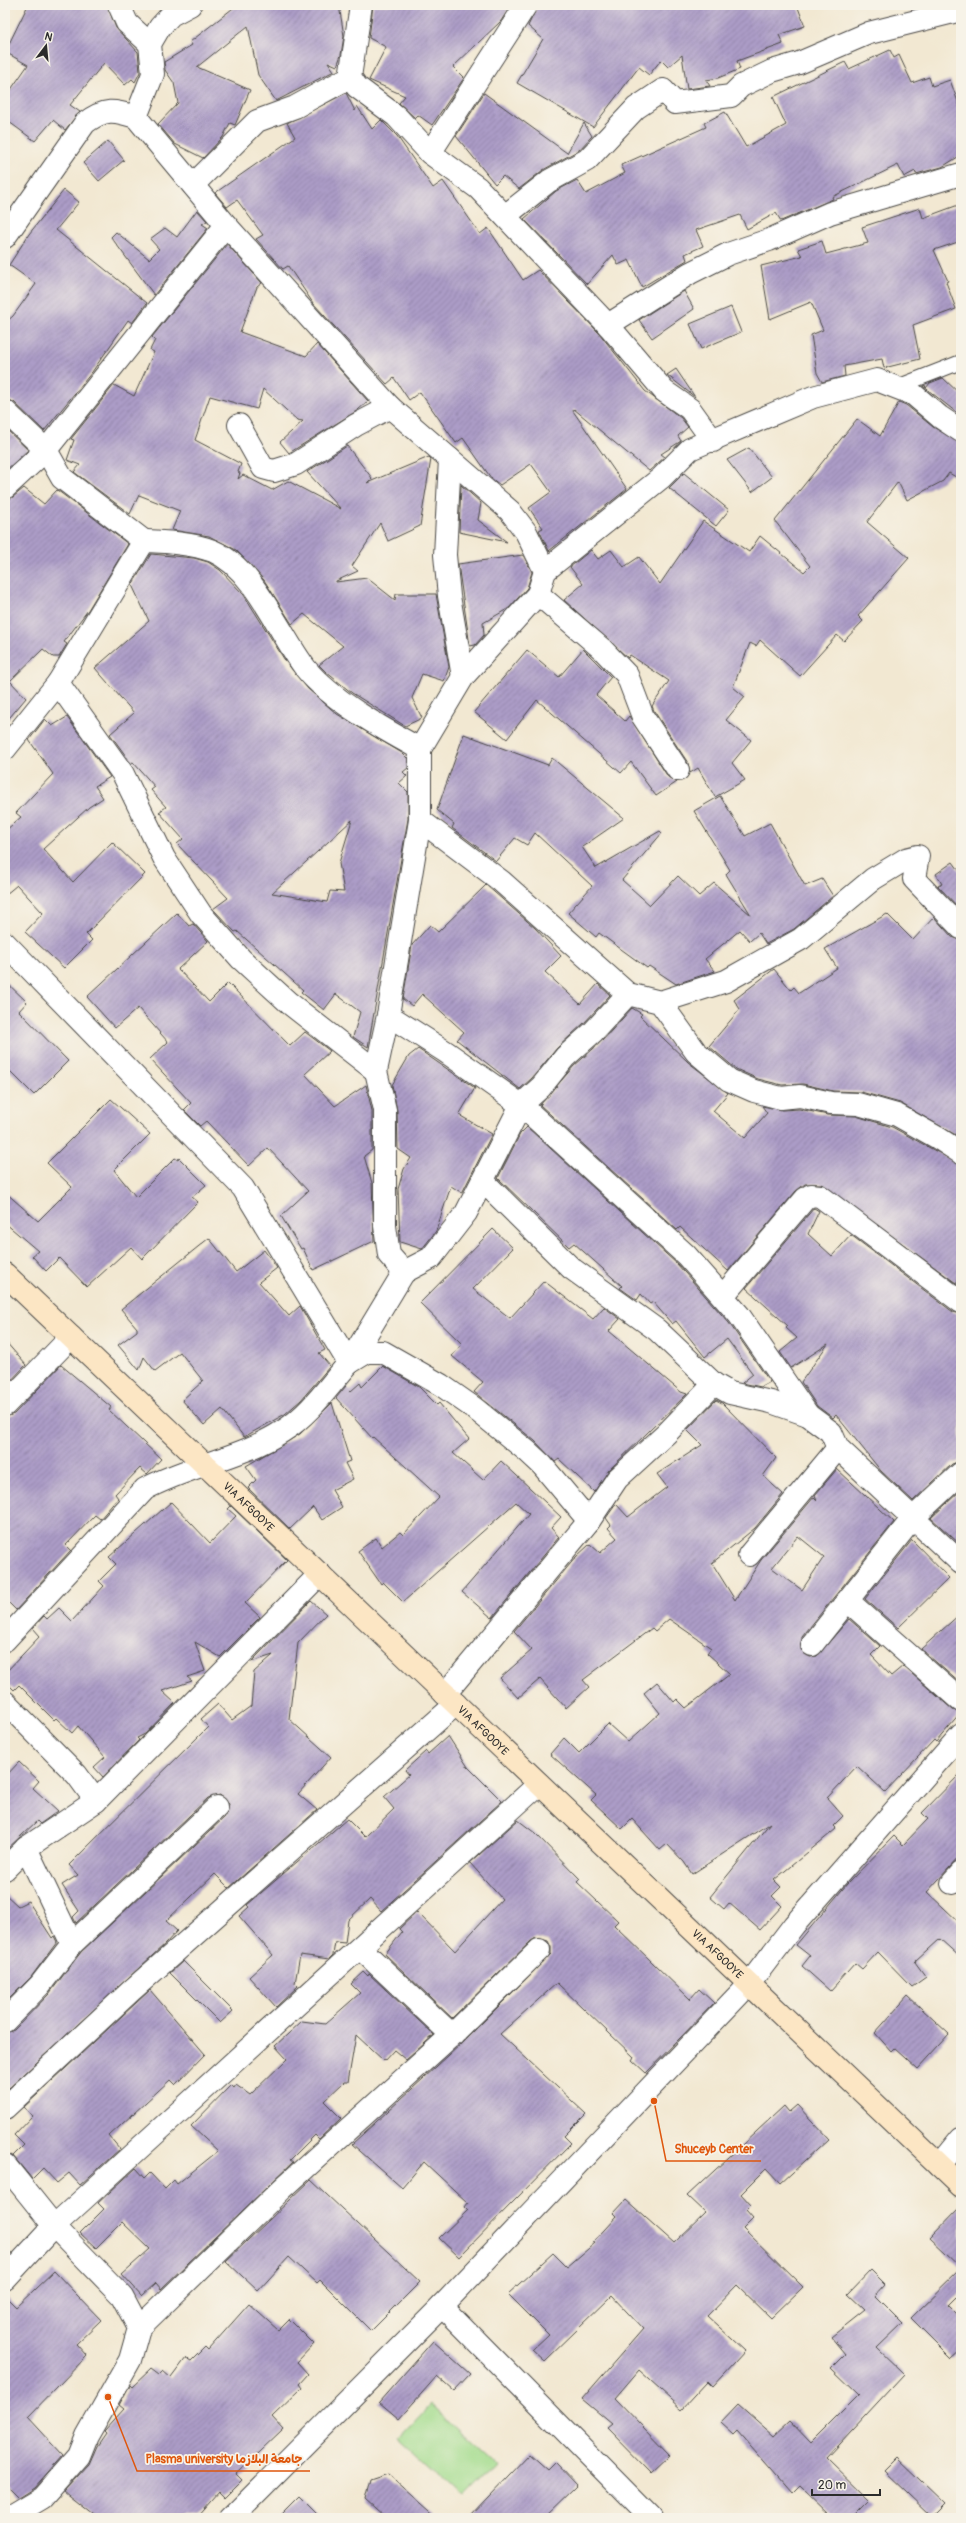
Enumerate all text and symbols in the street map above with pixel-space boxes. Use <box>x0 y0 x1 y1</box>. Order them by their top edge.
north arrow <box>26 26 66 66</box>
text: N <box>43 30 55 44</box>
street label: VIA AFGOOYE <box>220 1479 277 1534</box>
street label: VIA AFGOOYE <box>455 1703 512 1758</box>
street label: VIA AFGOOYE <box>689 1926 746 1982</box>
callout: Shuceyb Center <box>666 2137 761 2161</box>
text: Shuceyb Center <box>674 2142 754 2157</box>
callout: Plasma university جامعة البلازما <box>137 2447 310 2471</box>
text: Plasma university جامعة البلازما <box>146 2452 303 2467</box>
scale bar <box>812 2471 880 2497</box>
text: 20 m <box>818 2478 847 2493</box>

